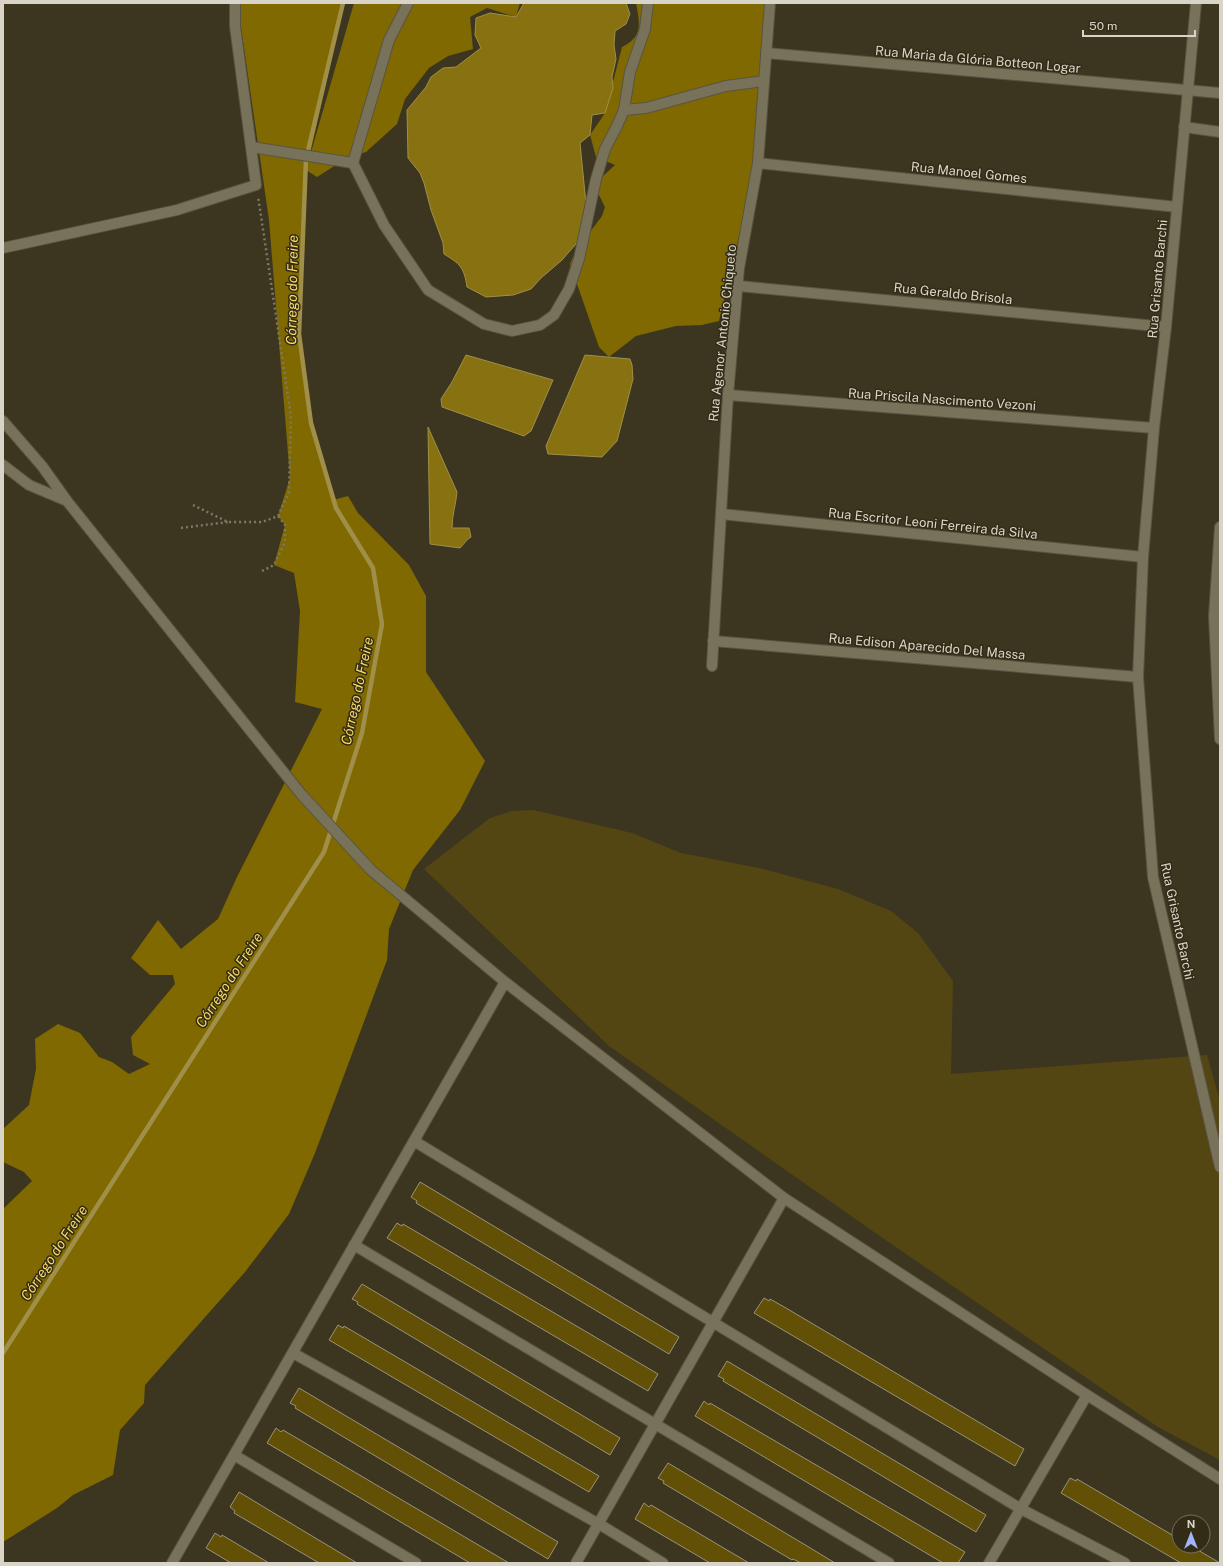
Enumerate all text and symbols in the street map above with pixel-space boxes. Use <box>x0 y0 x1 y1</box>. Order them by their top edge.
scale bar <box>1083 12 1195 38</box>
text: 50 m <box>1089 19 1117 33</box>
street label: Rua Maria da Glória Botteon Logar <box>875 43 1081 76</box>
street label: Rua Manoel Gomes <box>910 159 1028 186</box>
street label: Rua Grisanto Barchi <box>1145 219 1170 339</box>
water label: Córrego do Freire <box>283 235 301 345</box>
street label: Rua Agenor Antonio Chiqueto <box>706 244 739 422</box>
street label: Rua Geraldo Brisola <box>893 280 1013 307</box>
street label: Rua Priscila Nascimento Vezoni <box>847 385 1036 414</box>
street label: Rua Escritor Leoni Ferreira da Silva <box>827 505 1039 542</box>
street label: Rua Edison Aparecido Del Massa <box>828 630 1026 663</box>
water label: Córrego do Freire <box>338 635 376 746</box>
street label: Rua Grisanto Barchi <box>1158 861 1197 981</box>
water label: Córrego do Freire <box>192 929 266 1030</box>
water label: Córrego do Freire <box>17 1202 91 1303</box>
north arrow <box>1171 1514 1211 1554</box>
text: N <box>1187 1518 1195 1530</box>

